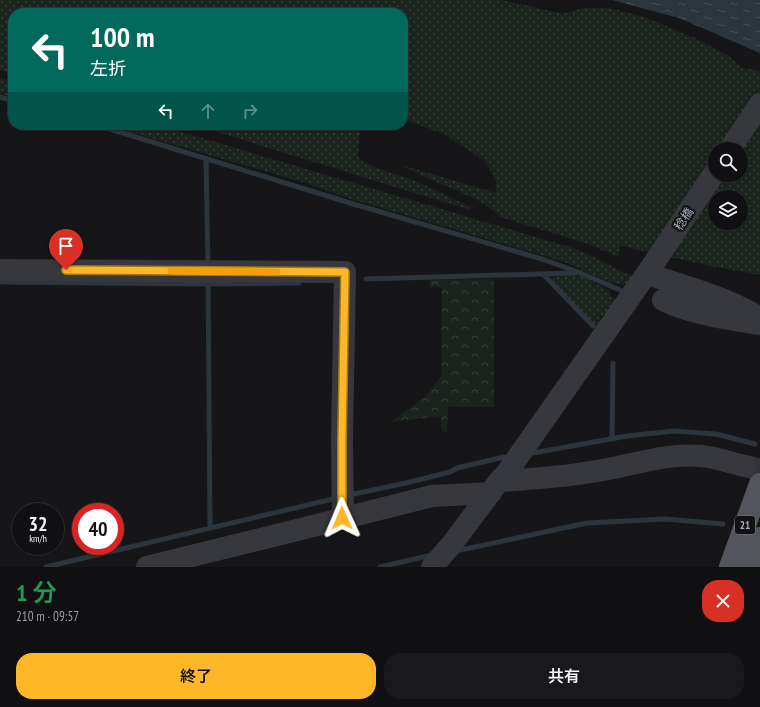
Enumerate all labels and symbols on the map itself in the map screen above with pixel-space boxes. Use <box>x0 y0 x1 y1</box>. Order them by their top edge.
street label: 稔橋 <box>671 205 697 233</box>
pin <box>49 229 83 270</box>
position arrow <box>321 497 363 539</box>
speed limit sign: 40 <box>72 503 124 555</box>
road number: 21 <box>735 516 755 534</box>

